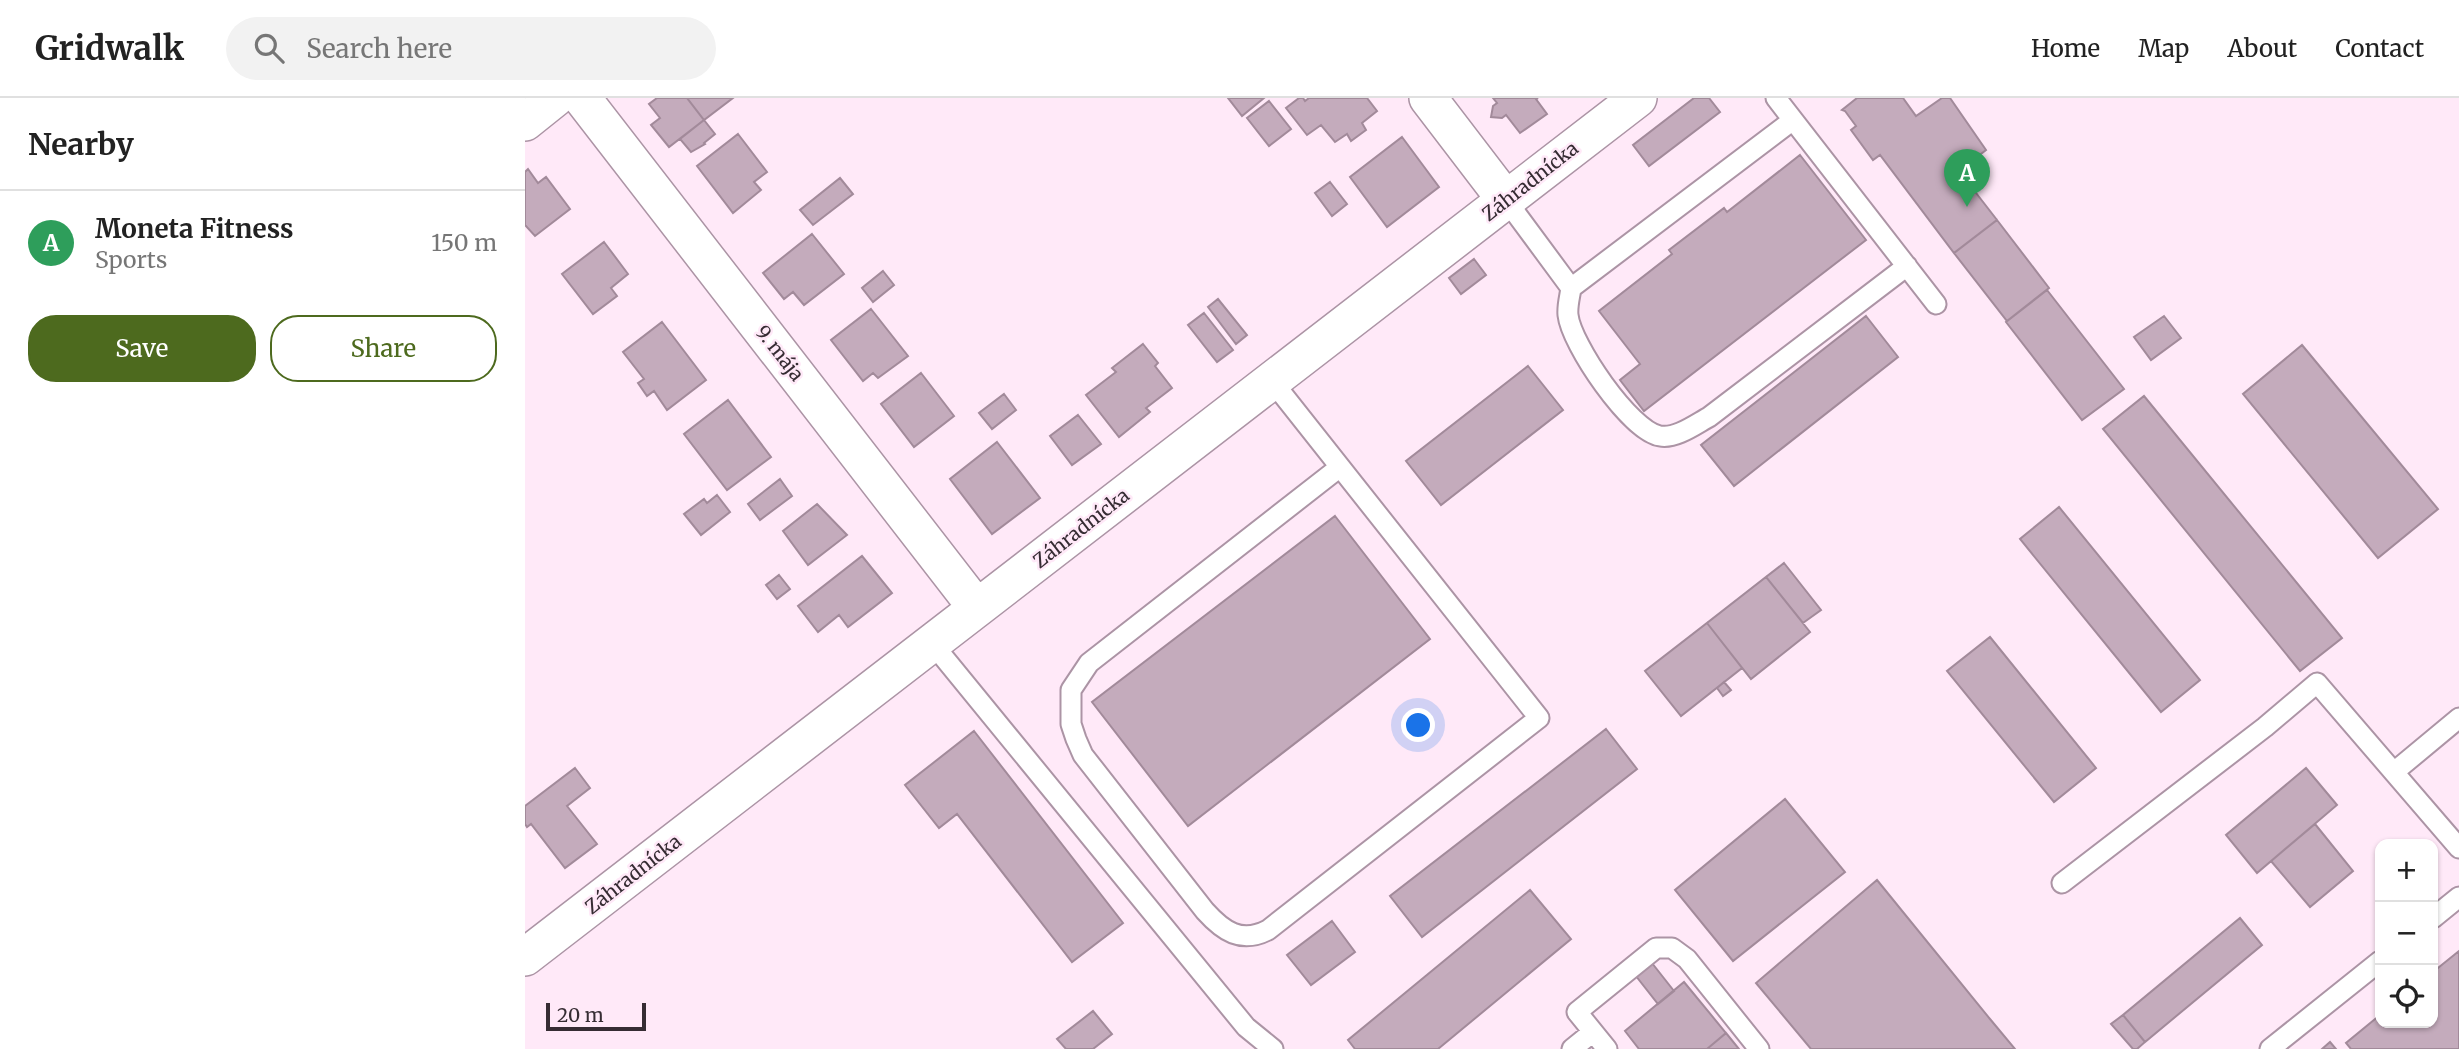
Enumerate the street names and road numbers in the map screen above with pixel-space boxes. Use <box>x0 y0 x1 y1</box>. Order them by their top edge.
street label: Záhradnícka <box>1477 136 1583 226</box>
street label: 9. mája <box>751 320 809 386</box>
street label: Záhradnícka <box>1028 483 1134 573</box>
street label: Záhradnícka <box>580 829 686 919</box>

